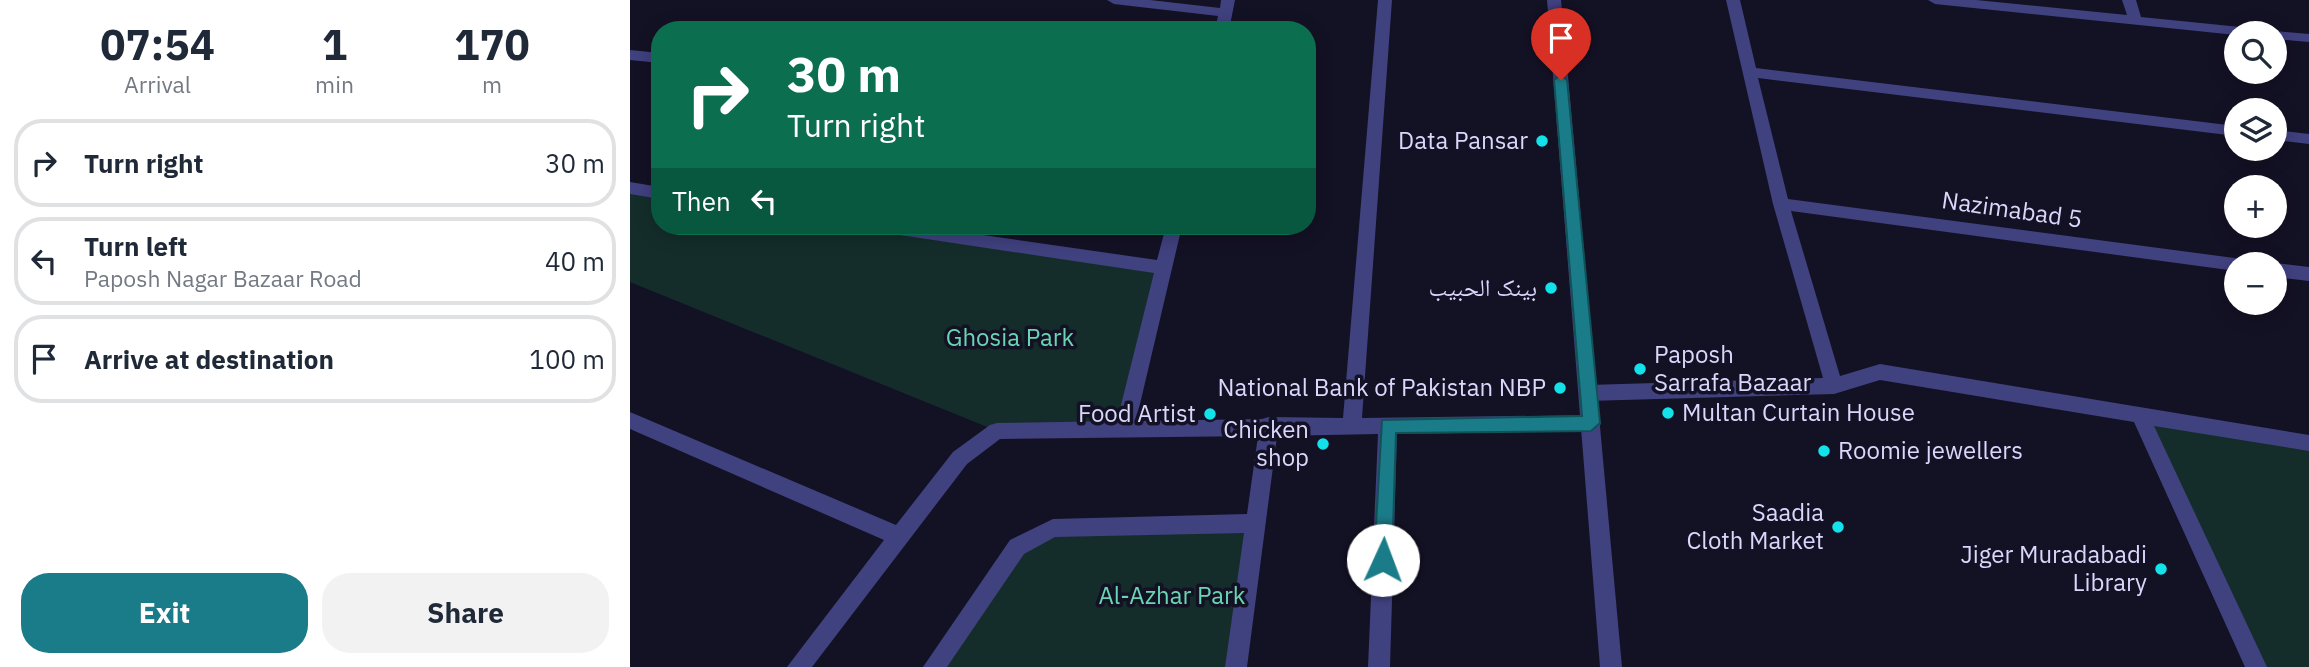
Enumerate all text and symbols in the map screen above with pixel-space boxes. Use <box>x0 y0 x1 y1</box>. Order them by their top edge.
pin <box>1531 8 1591 80</box>
text: 07:54 <box>100 17 215 72</box>
text: 1 <box>322 17 347 72</box>
text: 170 <box>454 17 530 72</box>
icon: arrive <box>1542 19 1580 57</box>
map controls <box>2224 21 2287 315</box>
button: search <box>2224 21 2287 84</box>
text: 30 m <box>787 42 901 105</box>
icon: right <box>672 49 763 140</box>
text: Arrival <box>124 69 191 99</box>
text: min <box>315 69 354 99</box>
text: m <box>482 69 502 99</box>
button: layers <box>2224 98 2287 161</box>
text: Turn right <box>787 104 925 146</box>
place label: Data Pansar <box>1398 124 1528 156</box>
marker: Data Pansar <box>1534 133 1550 149</box>
icon: right <box>25 144 63 182</box>
text: Turn right <box>84 146 203 180</box>
text: 30 m <box>545 146 605 180</box>
button: + <box>2224 175 2287 238</box>
icon: left <box>745 182 783 220</box>
street label: Nazimabad 5 <box>1940 183 2084 235</box>
text: Then <box>672 184 731 218</box>
text: Turn left <box>84 229 187 263</box>
icon: left <box>25 242 63 280</box>
text: 40 m <box>545 244 605 278</box>
button: − <box>2224 252 2287 315</box>
text: Paposh Nagar Bazaar Road <box>84 263 362 293</box>
place label: بينک الحبيب <box>1428 271 1537 303</box>
marker: بينک الحبيب <box>1543 280 1559 296</box>
park label: Ghosia Park <box>946 321 1075 353</box>
place label: Paposh Sarrafa Bazaar <box>1654 338 1812 398</box>
icon: arrive <box>25 340 63 378</box>
text: Arrive at destination <box>84 342 334 376</box>
text: 100 m <box>529 342 605 376</box>
marker: Paposh Sarrafa Bazaar <box>1632 361 1648 377</box>
place label: National Bank of Pakistan NBP <box>1218 371 1546 403</box>
marker: National Bank of Pakistan NBP <box>1552 380 1568 396</box>
place label: Multan Curtain House <box>1682 396 1915 428</box>
place label: Food Artist <box>1078 397 1196 429</box>
marker: Multan Curtain House <box>1660 405 1676 421</box>
marker: Food Artist <box>1202 406 1218 422</box>
place label: Chicken shop <box>1223 413 1309 473</box>
place label: Roomie jewellers <box>1838 434 2023 466</box>
marker: Chicken shop <box>1315 436 1331 452</box>
marker: Roomie jewellers <box>1816 443 1832 459</box>
place label: Saadia Cloth Market <box>1686 496 1824 556</box>
marker: Saadia Cloth Market <box>1830 519 1846 535</box>
position arrow <box>1346 523 1420 597</box>
place label: Jiger Muradabadi Library <box>1961 538 2147 598</box>
marker: Jiger Muradabadi Library <box>2153 561 2169 577</box>
button: Exit <box>21 573 308 653</box>
button: Share <box>322 573 609 653</box>
park label: Al-Azhar Park <box>1098 579 1246 611</box>

